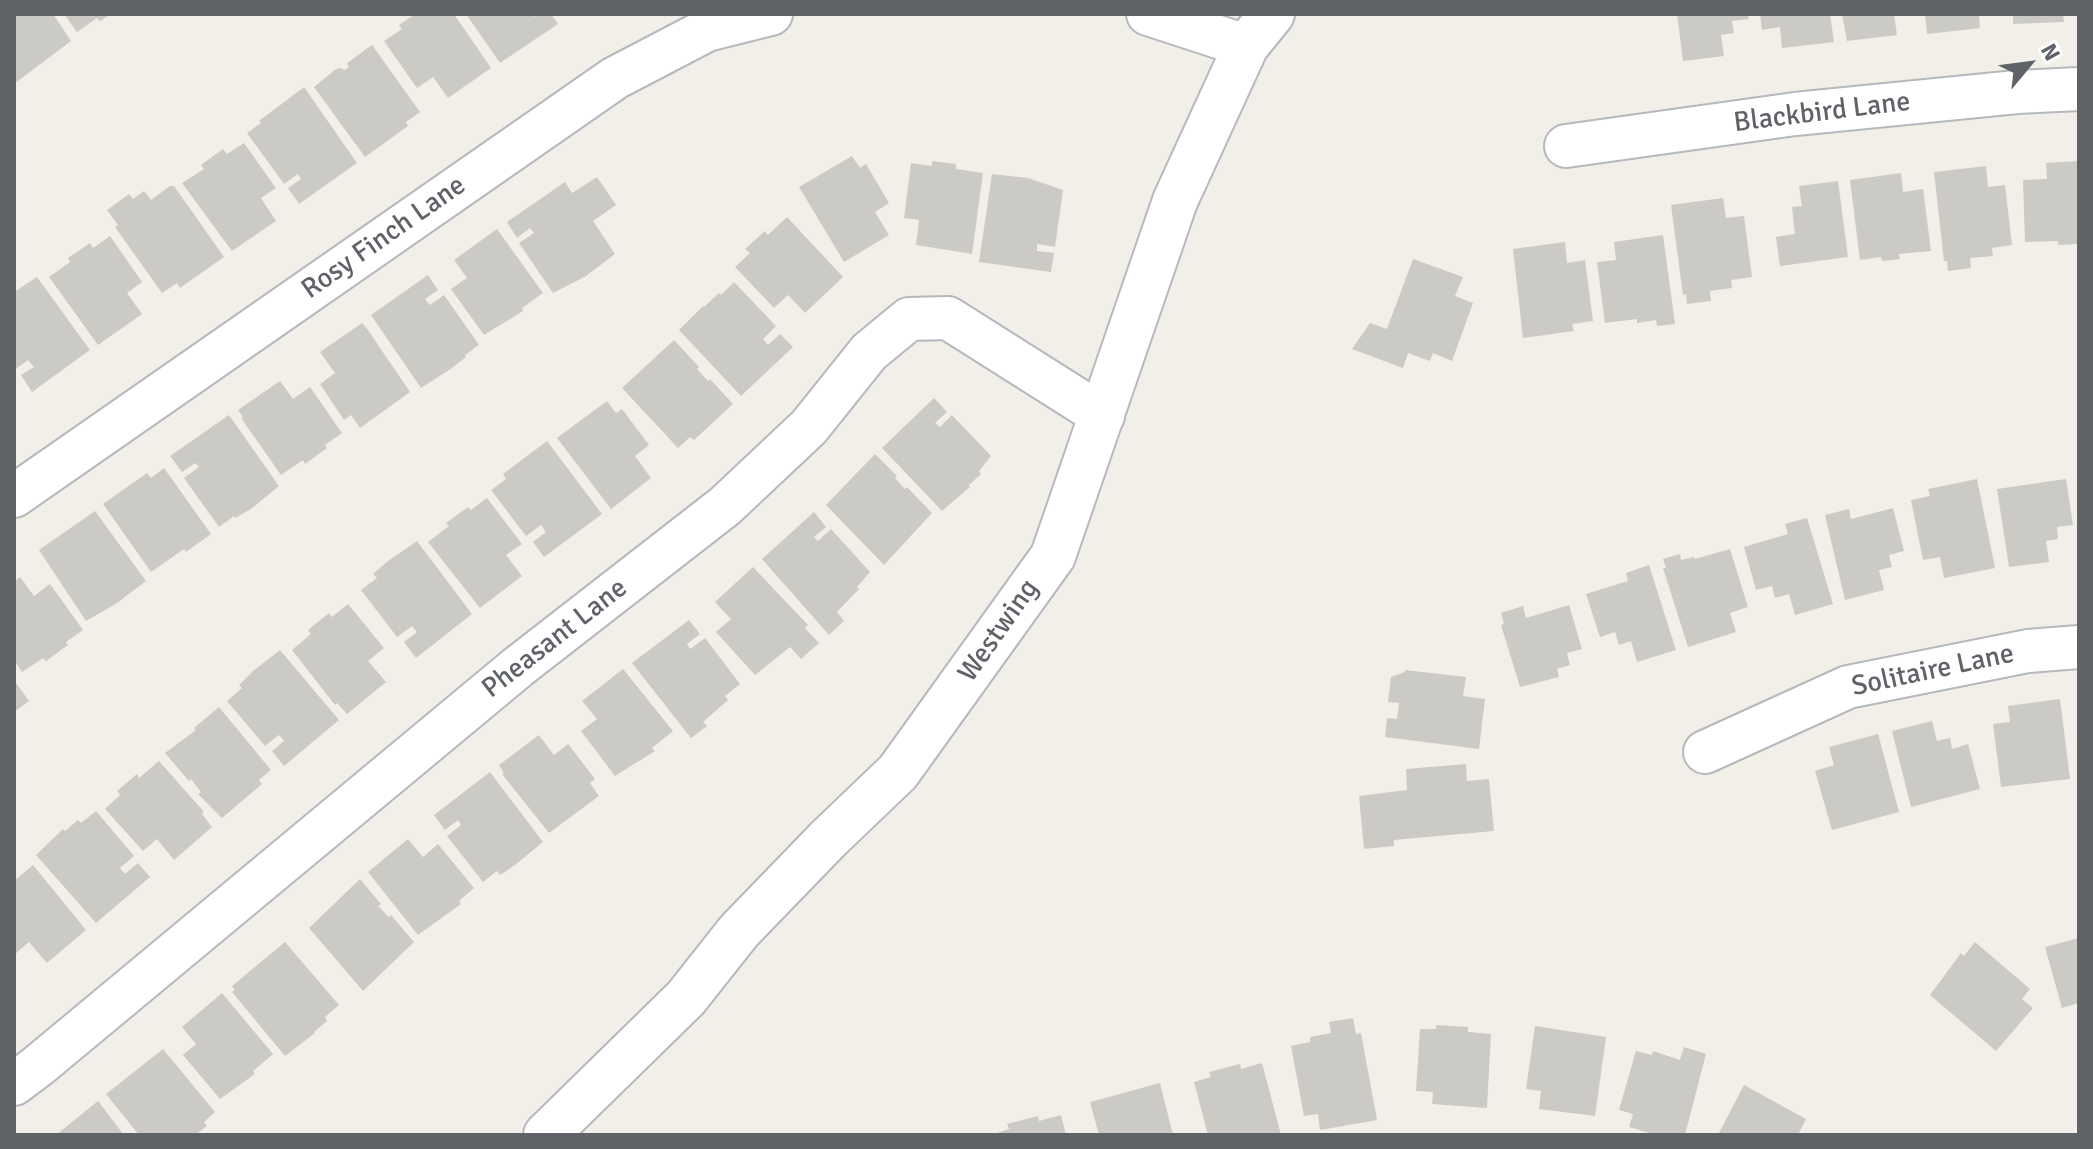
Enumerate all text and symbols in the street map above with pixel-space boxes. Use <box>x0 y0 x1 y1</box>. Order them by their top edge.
north arrow <box>1989 24 2069 104</box>
text: N <box>2035 39 2066 65</box>
street label: Blackbird Lane <box>1732 85 1912 141</box>
street label: Rosy Finch Lane <box>296 169 472 307</box>
street label: Pheasant Lane <box>476 572 634 706</box>
street label: Westwing <box>952 573 1046 689</box>
street label: Solitaire Lane <box>1849 637 2017 705</box>

